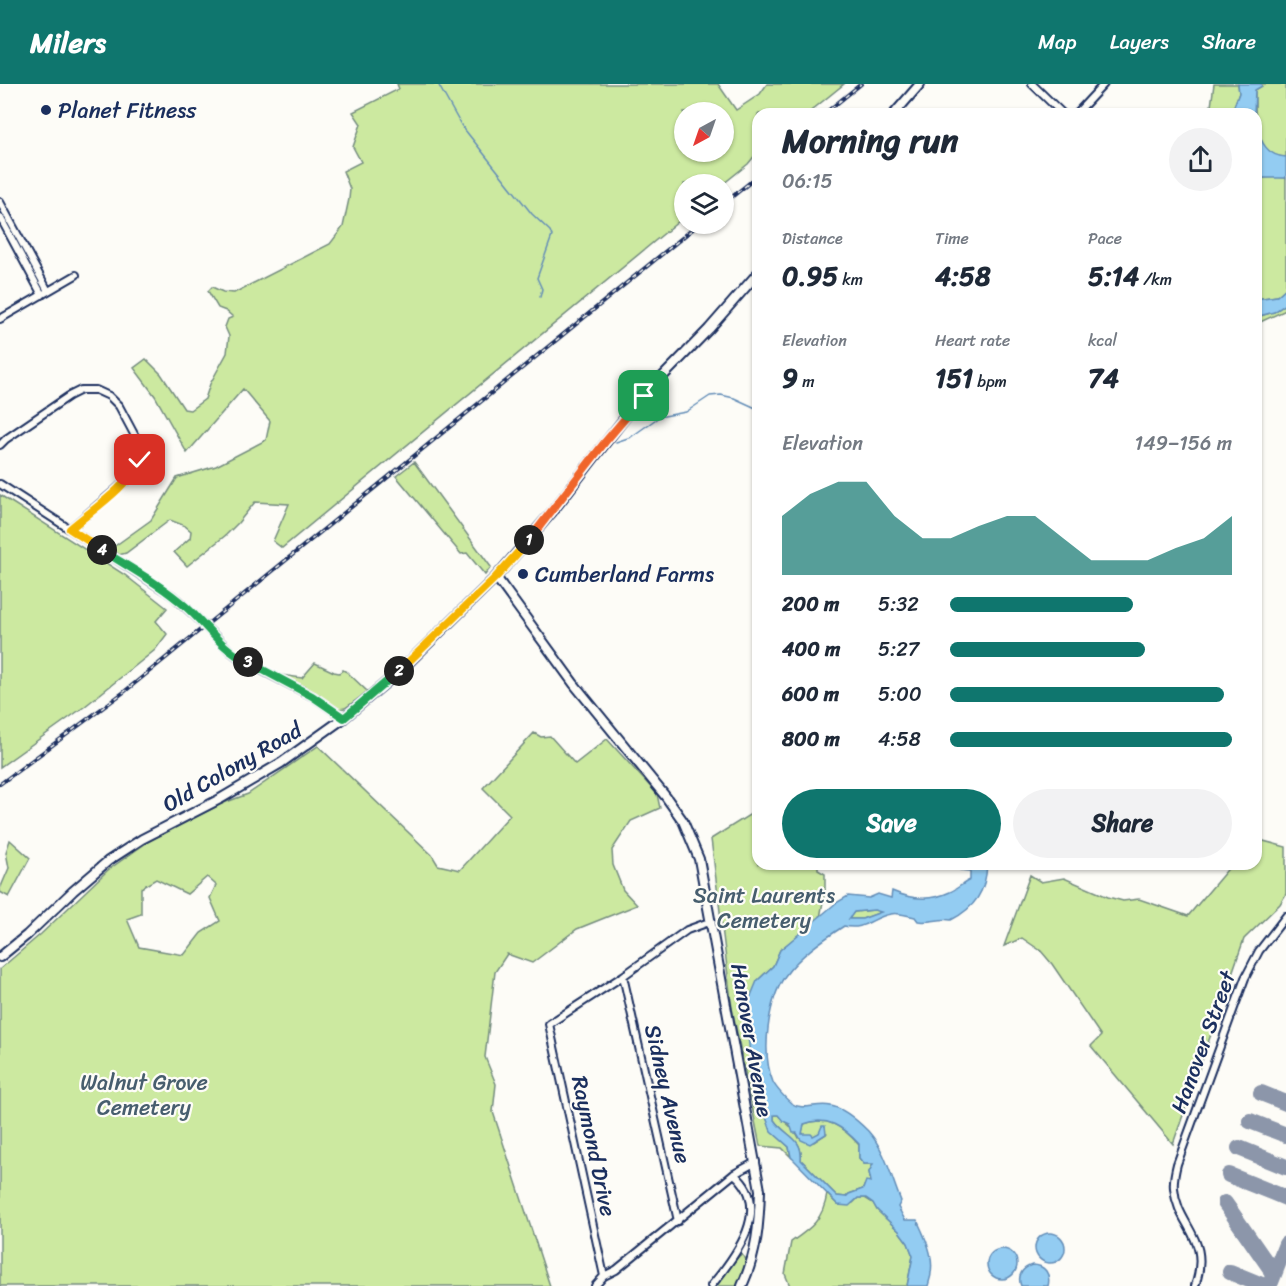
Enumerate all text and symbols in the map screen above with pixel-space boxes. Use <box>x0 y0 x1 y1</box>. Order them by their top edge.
text: Milers <box>30 18 106 67</box>
text: Map <box>1038 23 1077 61</box>
text: Layers <box>1110 23 1169 61</box>
text: Share <box>1202 23 1256 61</box>
place label: Planet Fitness <box>58 91 197 130</box>
north arrow <box>674 102 734 162</box>
map controls <box>674 102 734 234</box>
marker: Planet Fitness <box>39 103 53 117</box>
text: Morning run <box>782 112 958 170</box>
button: share <box>1169 128 1232 191</box>
text: 06:15 <box>782 164 833 199</box>
button: layers <box>674 174 734 234</box>
text: Distance <box>782 224 843 253</box>
text: Time <box>935 224 969 253</box>
text: Pace <box>1088 224 1122 253</box>
text: 0.95 <box>782 253 838 299</box>
text: 4:58 <box>935 253 991 299</box>
text: 5:14 <box>1088 253 1139 299</box>
text: km <box>838 265 863 294</box>
text: /km <box>1139 265 1172 294</box>
text: Elevation <box>782 326 847 355</box>
text: Heart rate <box>935 326 1010 355</box>
text: kcal <box>1088 326 1117 355</box>
text: 9 <box>782 355 798 401</box>
text: 151 <box>935 355 973 401</box>
text: 74 <box>1088 355 1119 401</box>
text: m <box>798 367 814 396</box>
text: bpm <box>973 367 1007 396</box>
pin <box>618 370 669 421</box>
icon: arrive <box>627 379 660 412</box>
text: Elevation <box>782 426 863 461</box>
text: 149–156 m <box>1135 426 1232 461</box>
pin <box>114 434 165 485</box>
icon: check <box>123 443 156 476</box>
pin: 1 <box>514 525 544 555</box>
text: 1 <box>526 525 532 554</box>
pin: 4 <box>87 535 117 565</box>
text: 4 <box>97 535 107 564</box>
place label: Cumberland Farms <box>535 555 714 594</box>
marker: Cumberland Farms <box>516 567 530 581</box>
text: 200 m <box>782 587 839 622</box>
text: 5:32 <box>878 587 919 622</box>
text: 400 m <box>782 632 840 667</box>
text: 5:27 <box>878 632 919 667</box>
pin: 3 <box>233 647 263 677</box>
text: 3 <box>244 647 252 676</box>
pin: 2 <box>384 656 414 686</box>
text: 2 <box>394 656 404 685</box>
text: 600 m <box>782 677 839 712</box>
text: 5:00 <box>878 677 922 712</box>
street label: Old Colony Road <box>155 710 311 823</box>
text: 800 m <box>782 722 840 757</box>
text: 4:58 <box>878 722 921 757</box>
button: Save <box>782 789 1001 858</box>
button: Share <box>1013 789 1232 858</box>
park label: Saint Laurents Cemetery <box>693 876 835 940</box>
street label: Hanover Avenue <box>719 960 785 1120</box>
street label: Hanover Street <box>1159 964 1247 1119</box>
street label: Sidney Avenue <box>633 1021 703 1167</box>
park label: Walnut Grove Cemetery <box>80 1063 208 1127</box>
street label: Raymond Drive <box>560 1072 628 1220</box>

